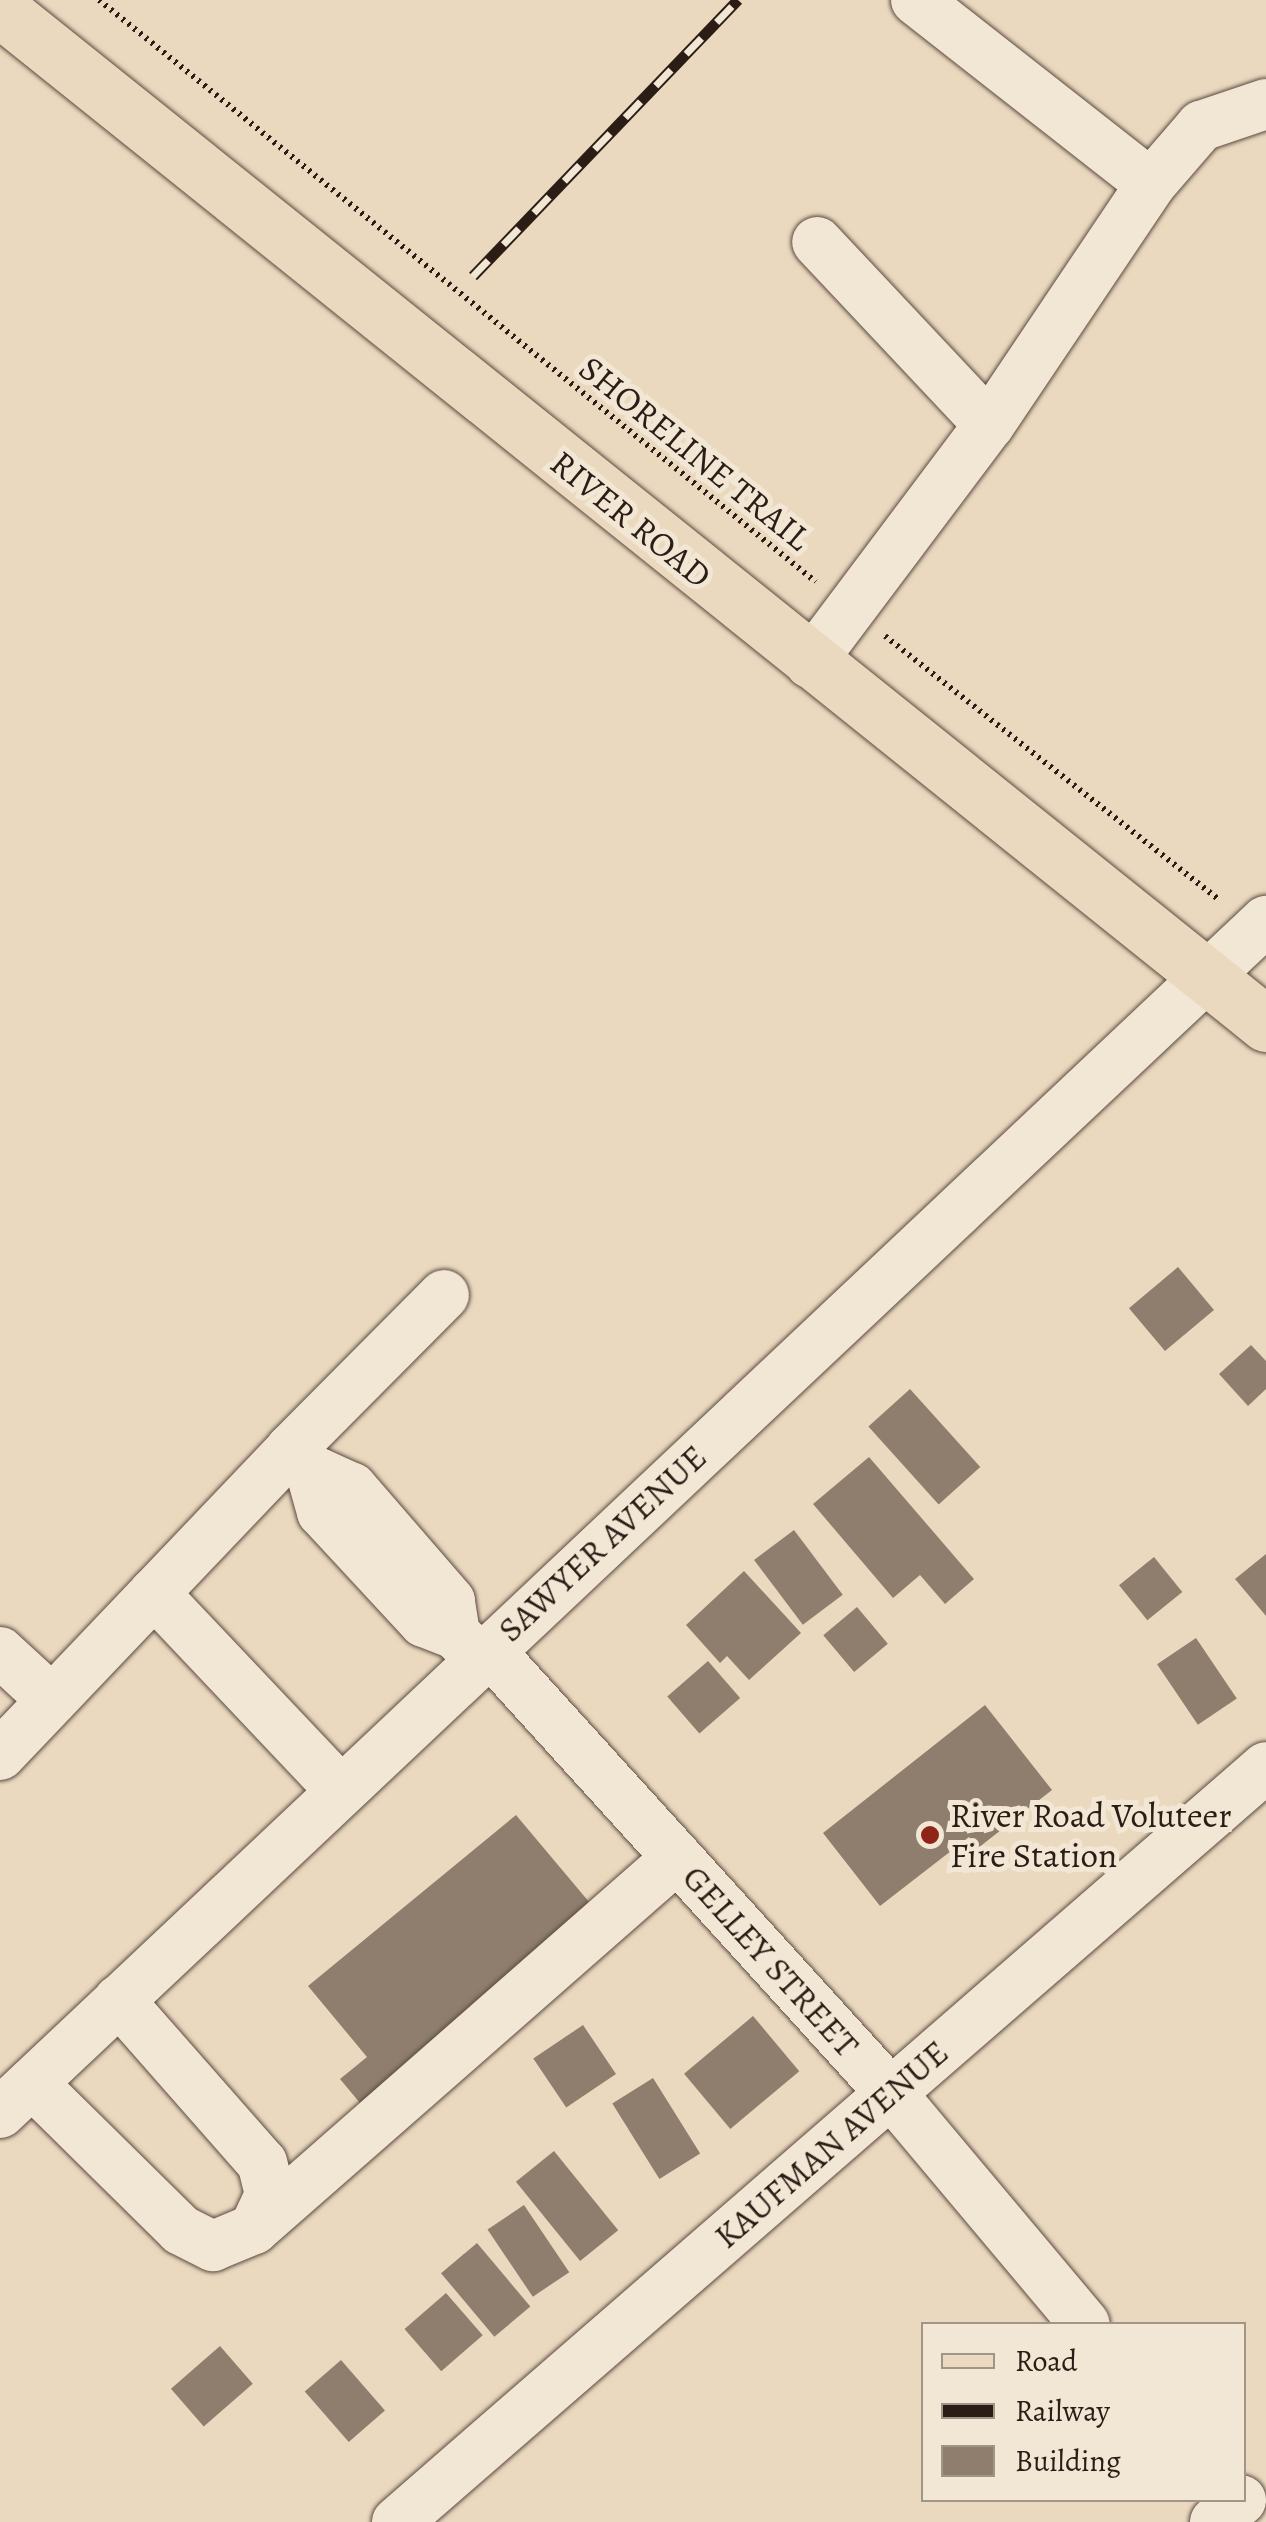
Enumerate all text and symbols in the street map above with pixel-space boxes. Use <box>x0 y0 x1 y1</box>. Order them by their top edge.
street label: SHORELINE TRAIL <box>571 347 819 559</box>
street label: RIVER ROAD <box>542 442 720 596</box>
street label: SAWYER AVENUE <box>489 1436 715 1650</box>
place label: River Road Voluteer Fire Station <box>950 1794 1232 1876</box>
marker: River Road Voluteer Fire Station <box>919 1824 941 1846</box>
street label: GELLEY STREET <box>674 1857 868 2065</box>
street label: KAUFMAN AVENUE <box>705 2031 957 2257</box>
legend <box>921 2322 1246 2502</box>
text: Road <box>1015 2341 1077 2381</box>
text: Railway <box>1015 2391 1110 2431</box>
text: Building <box>1015 2441 1121 2481</box>

